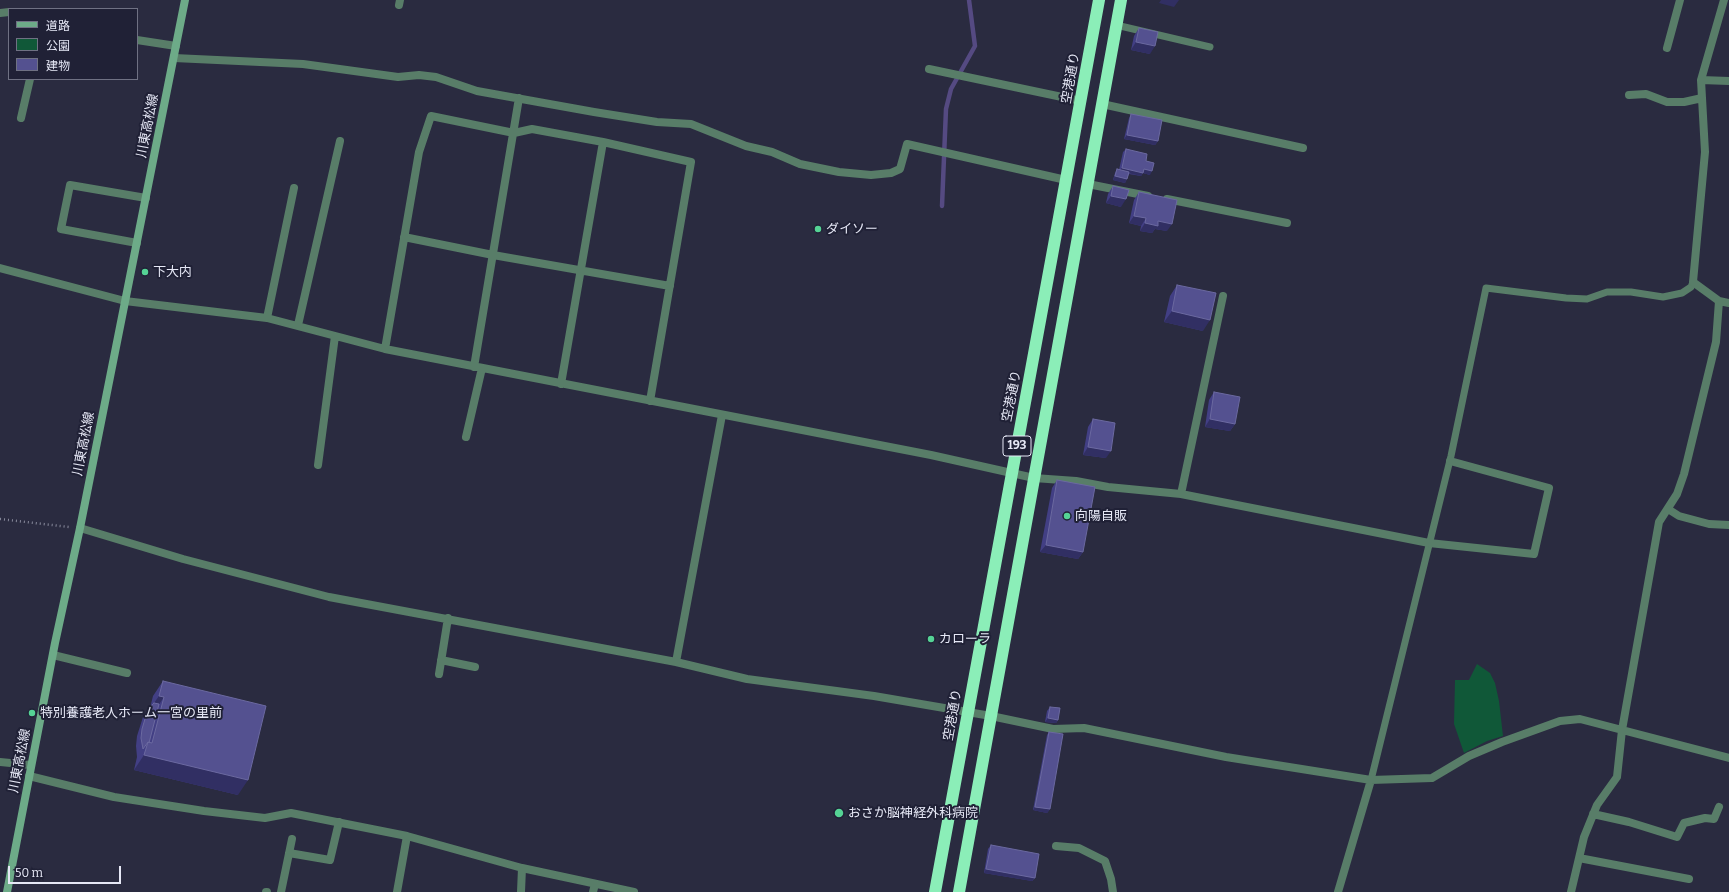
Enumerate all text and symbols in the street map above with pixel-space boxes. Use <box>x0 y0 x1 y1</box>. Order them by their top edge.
legend <box>8 8 138 80</box>
text: 道路 <box>46 19 70 33</box>
text: 公園 <box>46 39 70 53</box>
street label: 空港通り <box>1059 51 1083 105</box>
text: 建物 <box>46 59 70 73</box>
street label: 川東高松線 <box>134 93 162 159</box>
place label: ダイソー <box>826 221 878 237</box>
marker: ダイソー <box>813 224 823 234</box>
place label: 下大内 <box>153 264 192 280</box>
marker: 下大内 <box>140 267 150 277</box>
street label: 空港通り <box>999 369 1025 423</box>
street label: 川東高松線 <box>70 411 98 477</box>
road number: 193 <box>1003 436 1031 456</box>
place label: 向陽自販 <box>1075 508 1127 524</box>
marker: 向陽自販 <box>1062 511 1072 521</box>
place label: カローラ <box>939 631 991 647</box>
marker: カローラ <box>926 634 936 644</box>
street label: 空港通り <box>941 688 965 742</box>
place label: 特別養護老人ホーム一宮の里前 <box>40 705 222 721</box>
marker: 特別養護老人ホーム一宮の里前 <box>27 708 37 718</box>
street label: 川東高松線 <box>6 728 34 794</box>
place label: おさか脳神経外科病院 <box>848 805 978 821</box>
marker: おさか脳神経外科病院 <box>833 807 845 819</box>
scale bar <box>10 858 123 884</box>
text: 50 m <box>15 866 43 880</box>

